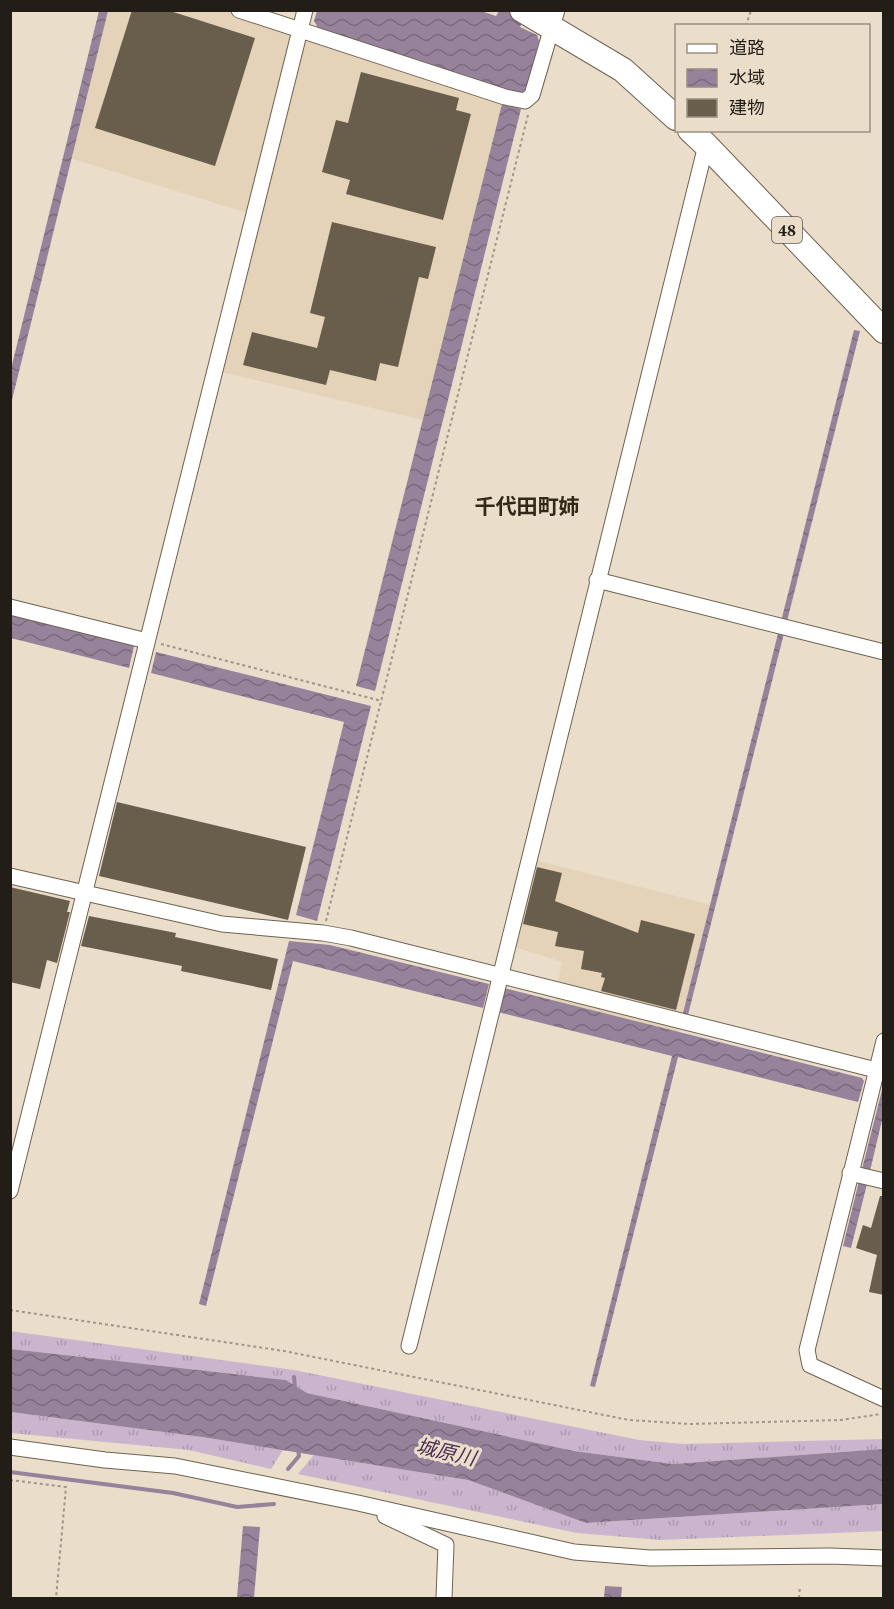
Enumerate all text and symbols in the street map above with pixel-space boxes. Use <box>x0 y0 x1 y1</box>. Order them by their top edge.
legend <box>675 24 870 132</box>
text: 道路 <box>729 35 765 62</box>
text: 水域 <box>729 65 765 92</box>
text: 建物 <box>729 95 765 122</box>
road number: 48 <box>772 217 802 243</box>
district label: 千代田町姉 <box>475 492 580 524</box>
water label: 城原川 <box>413 1432 480 1475</box>

